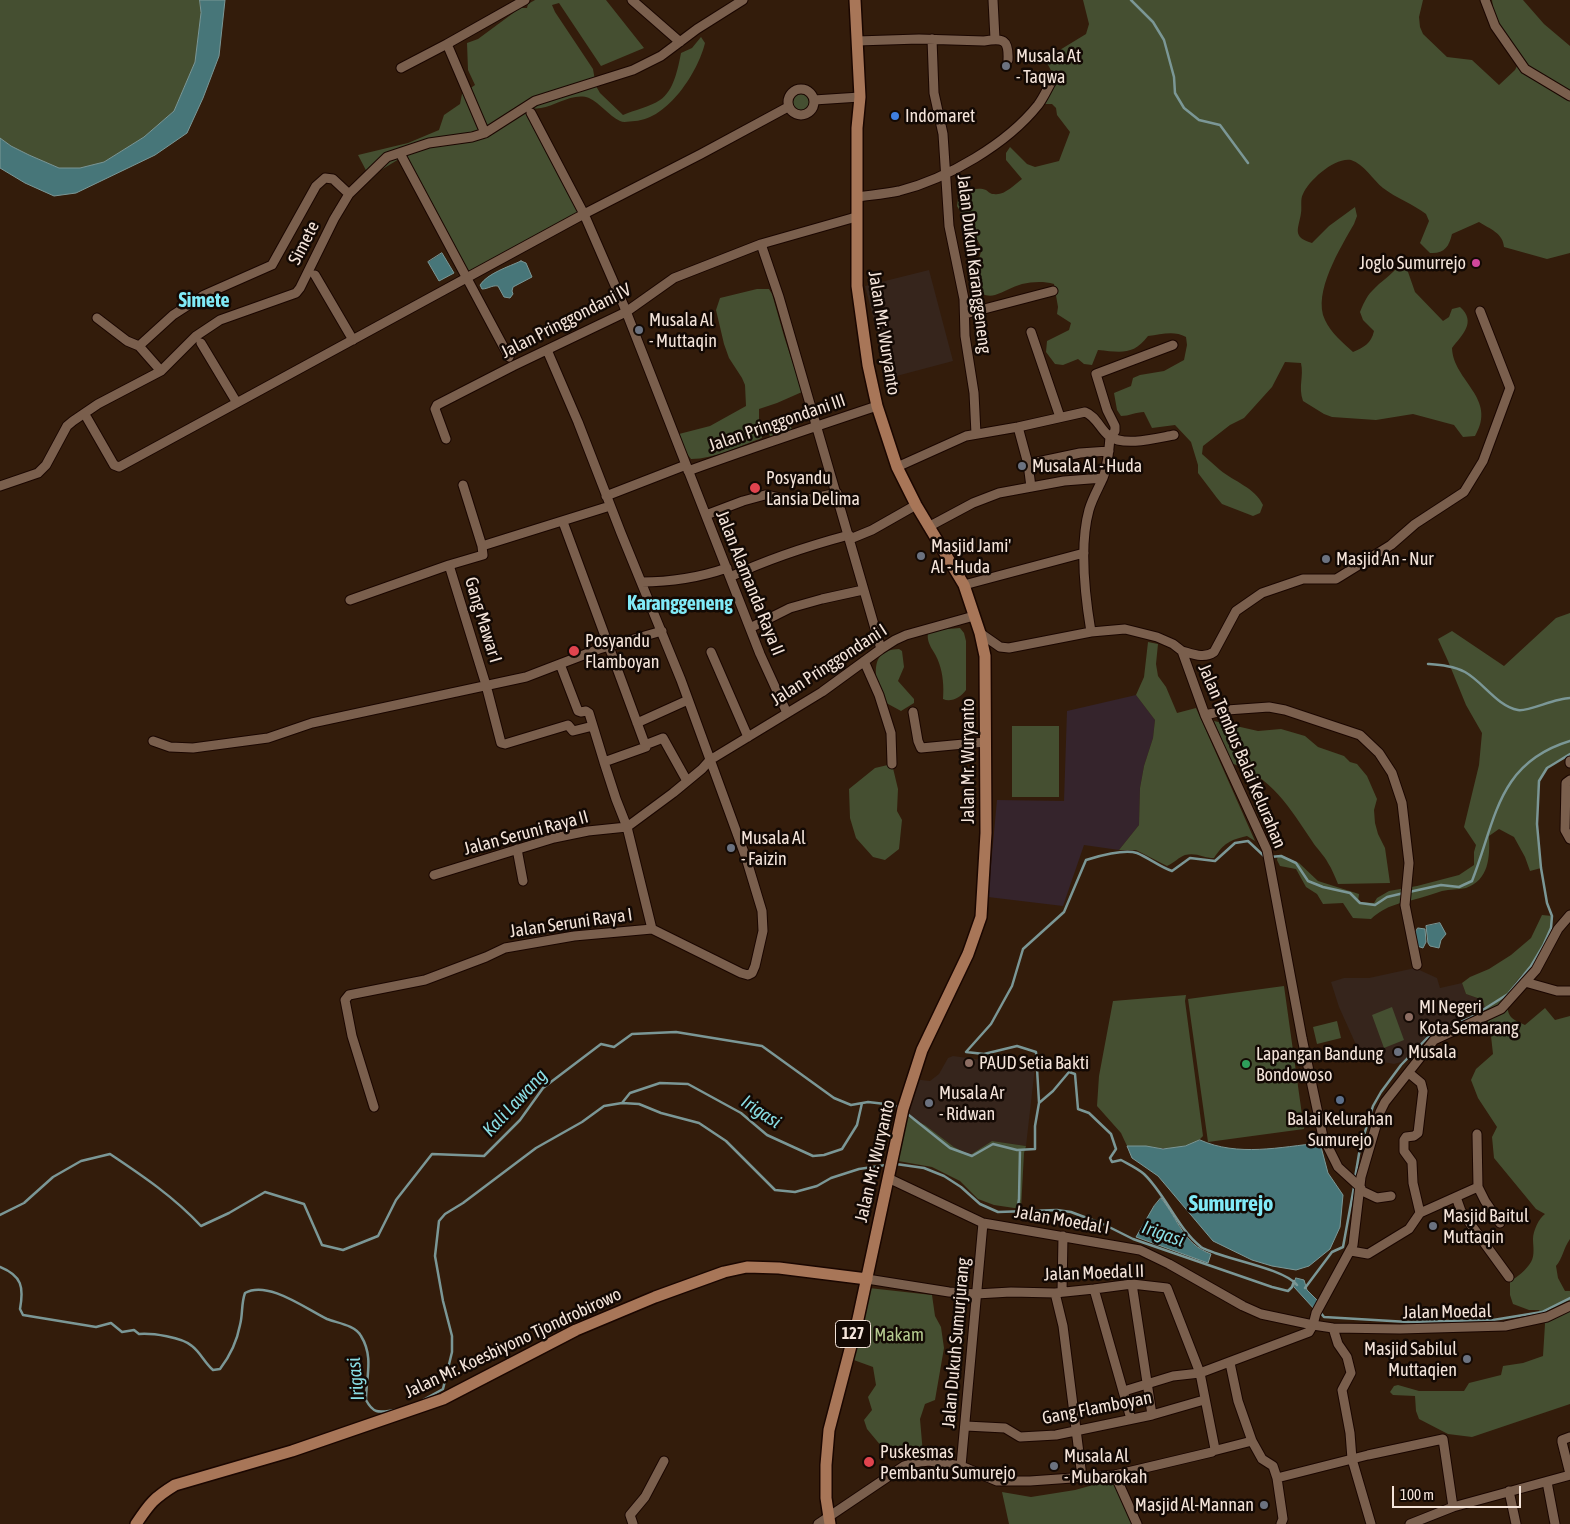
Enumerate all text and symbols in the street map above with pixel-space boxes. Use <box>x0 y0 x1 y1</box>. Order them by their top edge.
place label: Musala At - Taqwa <box>1016 45 1081 88</box>
marker: Musala At - Taqwa <box>1000 60 1012 72</box>
place label: Indomaret <box>905 105 975 127</box>
marker: Indomaret <box>889 110 901 122</box>
street label: Jalan Dukuh Karanggeneng <box>952 173 996 355</box>
street label: Simete <box>284 218 324 268</box>
place label: Joglo Sumurrejo <box>1359 252 1466 274</box>
marker: Joglo Sumurrejo <box>1470 257 1482 269</box>
street label: Jalan Mr. Wuryanto <box>864 269 904 397</box>
street label: Jalan Pringgondani IV <box>497 279 635 363</box>
district label: Simete <box>178 289 230 313</box>
place label: Musala Al - Muttaqin <box>649 309 717 352</box>
marker: Musala Al - Muttaqin <box>633 324 645 336</box>
street label: Jalan Pringgondani III <box>706 389 848 457</box>
place label: Musala Al - Huda <box>1032 455 1142 477</box>
marker: Musala Al - Huda <box>1016 460 1028 472</box>
place label: Posyandu Lansia Delima <box>766 467 860 509</box>
marker: Posyandu Lansia Delima <box>748 481 762 495</box>
street label: Jalan Alamanda Raya II <box>711 507 789 659</box>
place label: Masjid Jami' Al - Huda <box>931 535 1011 578</box>
place label: Masjid An - Nur <box>1336 548 1434 570</box>
marker: Masjid Jami' Al - Huda <box>915 550 927 562</box>
marker: Masjid An - Nur <box>1320 553 1332 565</box>
street label: Gang Mawar I <box>460 574 506 666</box>
district label: Karanggeneng <box>627 592 733 616</box>
street label: Jalan Pringgondani I <box>767 619 891 711</box>
place label: Posyandu Flamboyan <box>585 630 660 672</box>
marker: Posyandu Flamboyan <box>567 644 581 658</box>
street label: Jalan Tembus Balai Kelurahan <box>1193 660 1291 852</box>
street label: Jalan Mr. Wuryanto <box>957 698 979 824</box>
street label: Jalan Seruni Raya II <box>461 806 591 860</box>
place label: Musala Al - Faizin <box>741 827 806 870</box>
marker: Musala Al - Faizin <box>725 842 737 854</box>
street label: Jalan Seruni Raya I <box>508 904 634 942</box>
place label: MI Negeri Kota Semarang <box>1419 996 1519 1038</box>
marker: MI Negeri Kota Semarang <box>1403 1011 1415 1023</box>
place label: Musala <box>1408 1041 1457 1063</box>
place label: Lapangan Bandung Bondowoso <box>1256 1043 1383 1086</box>
marker: Musala <box>1392 1046 1404 1058</box>
place label: PAUD Setia Bakti <box>979 1052 1089 1074</box>
marker: PAUD Setia Bakti <box>963 1057 975 1069</box>
marker: Lapangan Bandung Bondowoso <box>1240 1058 1252 1070</box>
water label: Kali Lawang <box>478 1064 552 1142</box>
place label: Musala Ar - Ridwan <box>939 1082 1004 1124</box>
water label: Irigasi <box>737 1090 785 1134</box>
marker: Balai Kelurahan Sumurejo <box>1334 1094 1346 1106</box>
street label: Jalan Mr. Wuryanto <box>850 1097 900 1225</box>
marker: Musala Ar - Ridwan <box>923 1097 935 1109</box>
place label: Balai Kelurahan Sumurejo <box>1287 1108 1393 1150</box>
district label: Sumurrejo <box>1189 1191 1273 1217</box>
street label: Jalan Moedal I <box>1013 1201 1111 1239</box>
place label: Masjid Baitul Muttaqin <box>1443 1205 1529 1248</box>
water label: Irigasi <box>1139 1216 1187 1252</box>
marker: Masjid Baitul Muttaqin <box>1427 1220 1439 1232</box>
street label: Jalan Dukuh Sumurjurang <box>938 1257 974 1429</box>
street label: Jalan Moedal II <box>1043 1260 1145 1286</box>
street label: Jalan Mr. Koesbiyono Tjondrobirowo <box>401 1283 625 1403</box>
street label: Jalan Moedal <box>1402 1300 1492 1324</box>
road number: 127 <box>836 1320 870 1348</box>
park label: Makam <box>874 1324 924 1346</box>
place label: Masjid Sabilul Muttaqien <box>1364 1338 1457 1380</box>
marker: Masjid Sabilul Muttaqien <box>1461 1353 1473 1365</box>
water label: Irigasi <box>342 1356 370 1402</box>
street label: Gang Flamboyan <box>1040 1387 1154 1429</box>
place label: Puskesmas Pembantu Sumurejo <box>880 1441 1016 1484</box>
place label: Musala Al - Mubarokah <box>1064 1445 1147 1488</box>
marker: Puskesmas Pembantu Sumurejo <box>862 1455 876 1469</box>
marker: Musala Al - Mubarokah <box>1048 1460 1060 1472</box>
scale bar <box>1395 1476 1524 1508</box>
text: 100 m <box>1400 1486 1434 1503</box>
place label: Masjid Al-Mannan <box>1135 1494 1254 1516</box>
marker: Masjid Al-Mannan <box>1258 1499 1270 1511</box>

